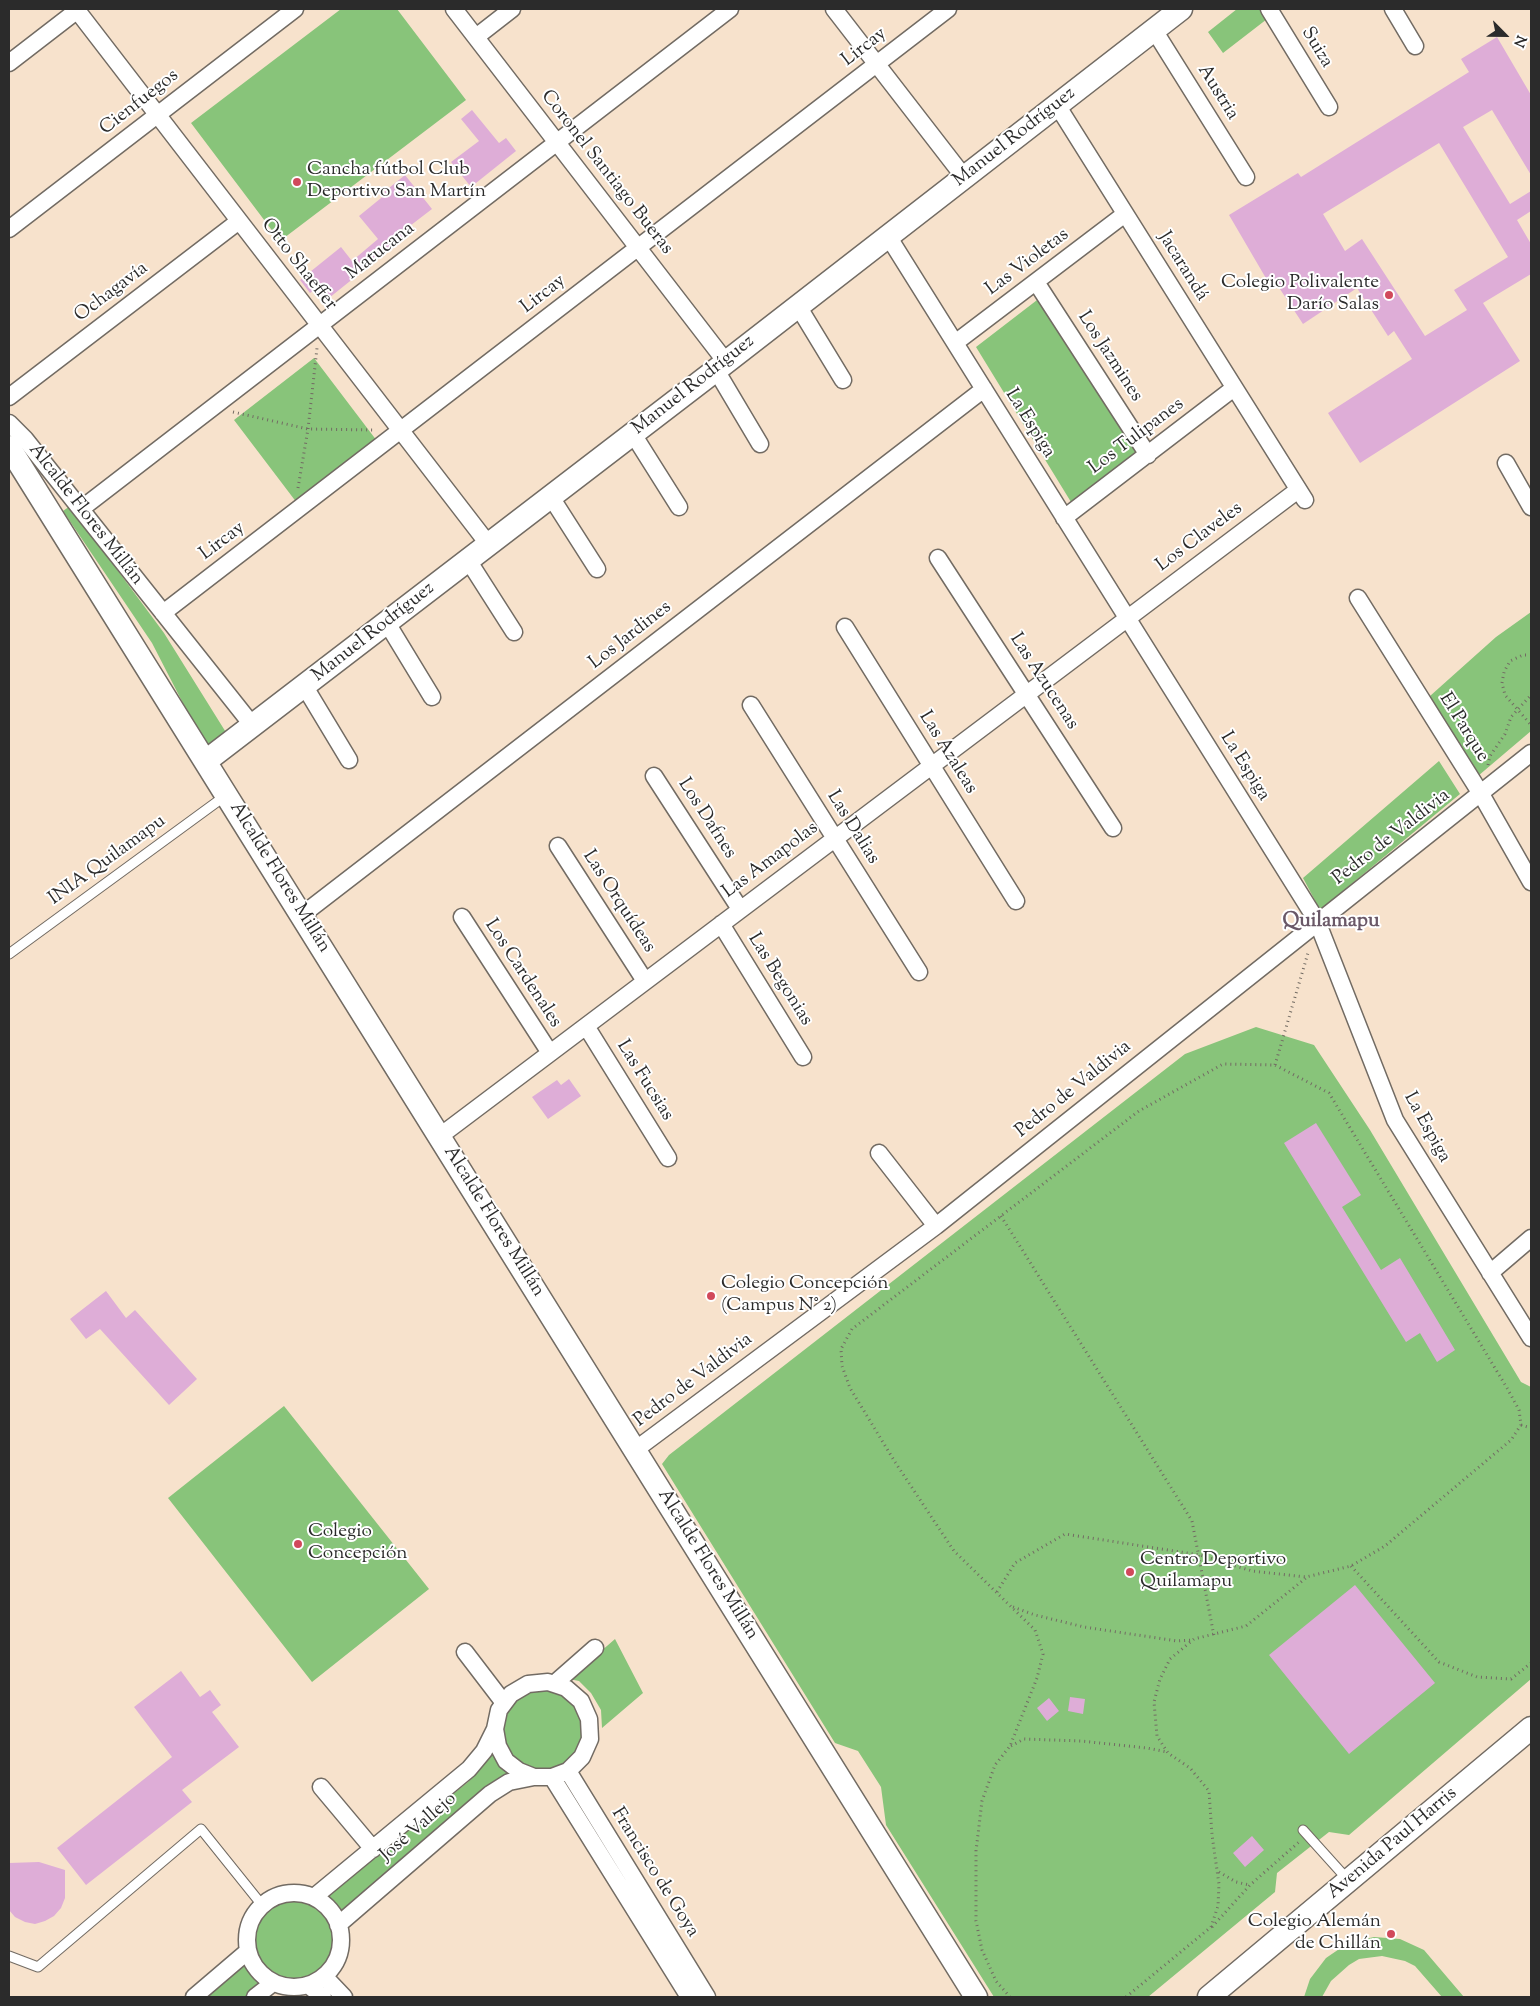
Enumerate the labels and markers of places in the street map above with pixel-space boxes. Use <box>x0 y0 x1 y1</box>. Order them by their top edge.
place label: Cancha fútbol Club Deportivo San Martín <box>307 160 486 204</box>
marker: Cancha fútbol Club Deportivo San Martín <box>291 176 303 188</box>
place label: Colegio Polivalente Darío Salas <box>1221 273 1379 317</box>
marker: Colegio Polivalente Darío Salas <box>1383 289 1395 301</box>
place label: Colegio Concepción (Campus N° 2) <box>721 1274 889 1318</box>
marker: Colegio Concepción (Campus N° 2) <box>705 1290 717 1302</box>
place label: Colegio Concepción <box>308 1522 408 1566</box>
marker: Colegio Concepción <box>292 1538 304 1550</box>
place label: Centro Deportivo Quilamapu <box>1140 1550 1286 1594</box>
marker: Centro Deportivo Quilamapu <box>1124 1566 1136 1578</box>
place label: Colegio Alemán de Chillán <box>1248 1912 1381 1956</box>
marker: Colegio Alemán de Chillán <box>1385 1928 1397 1940</box>

